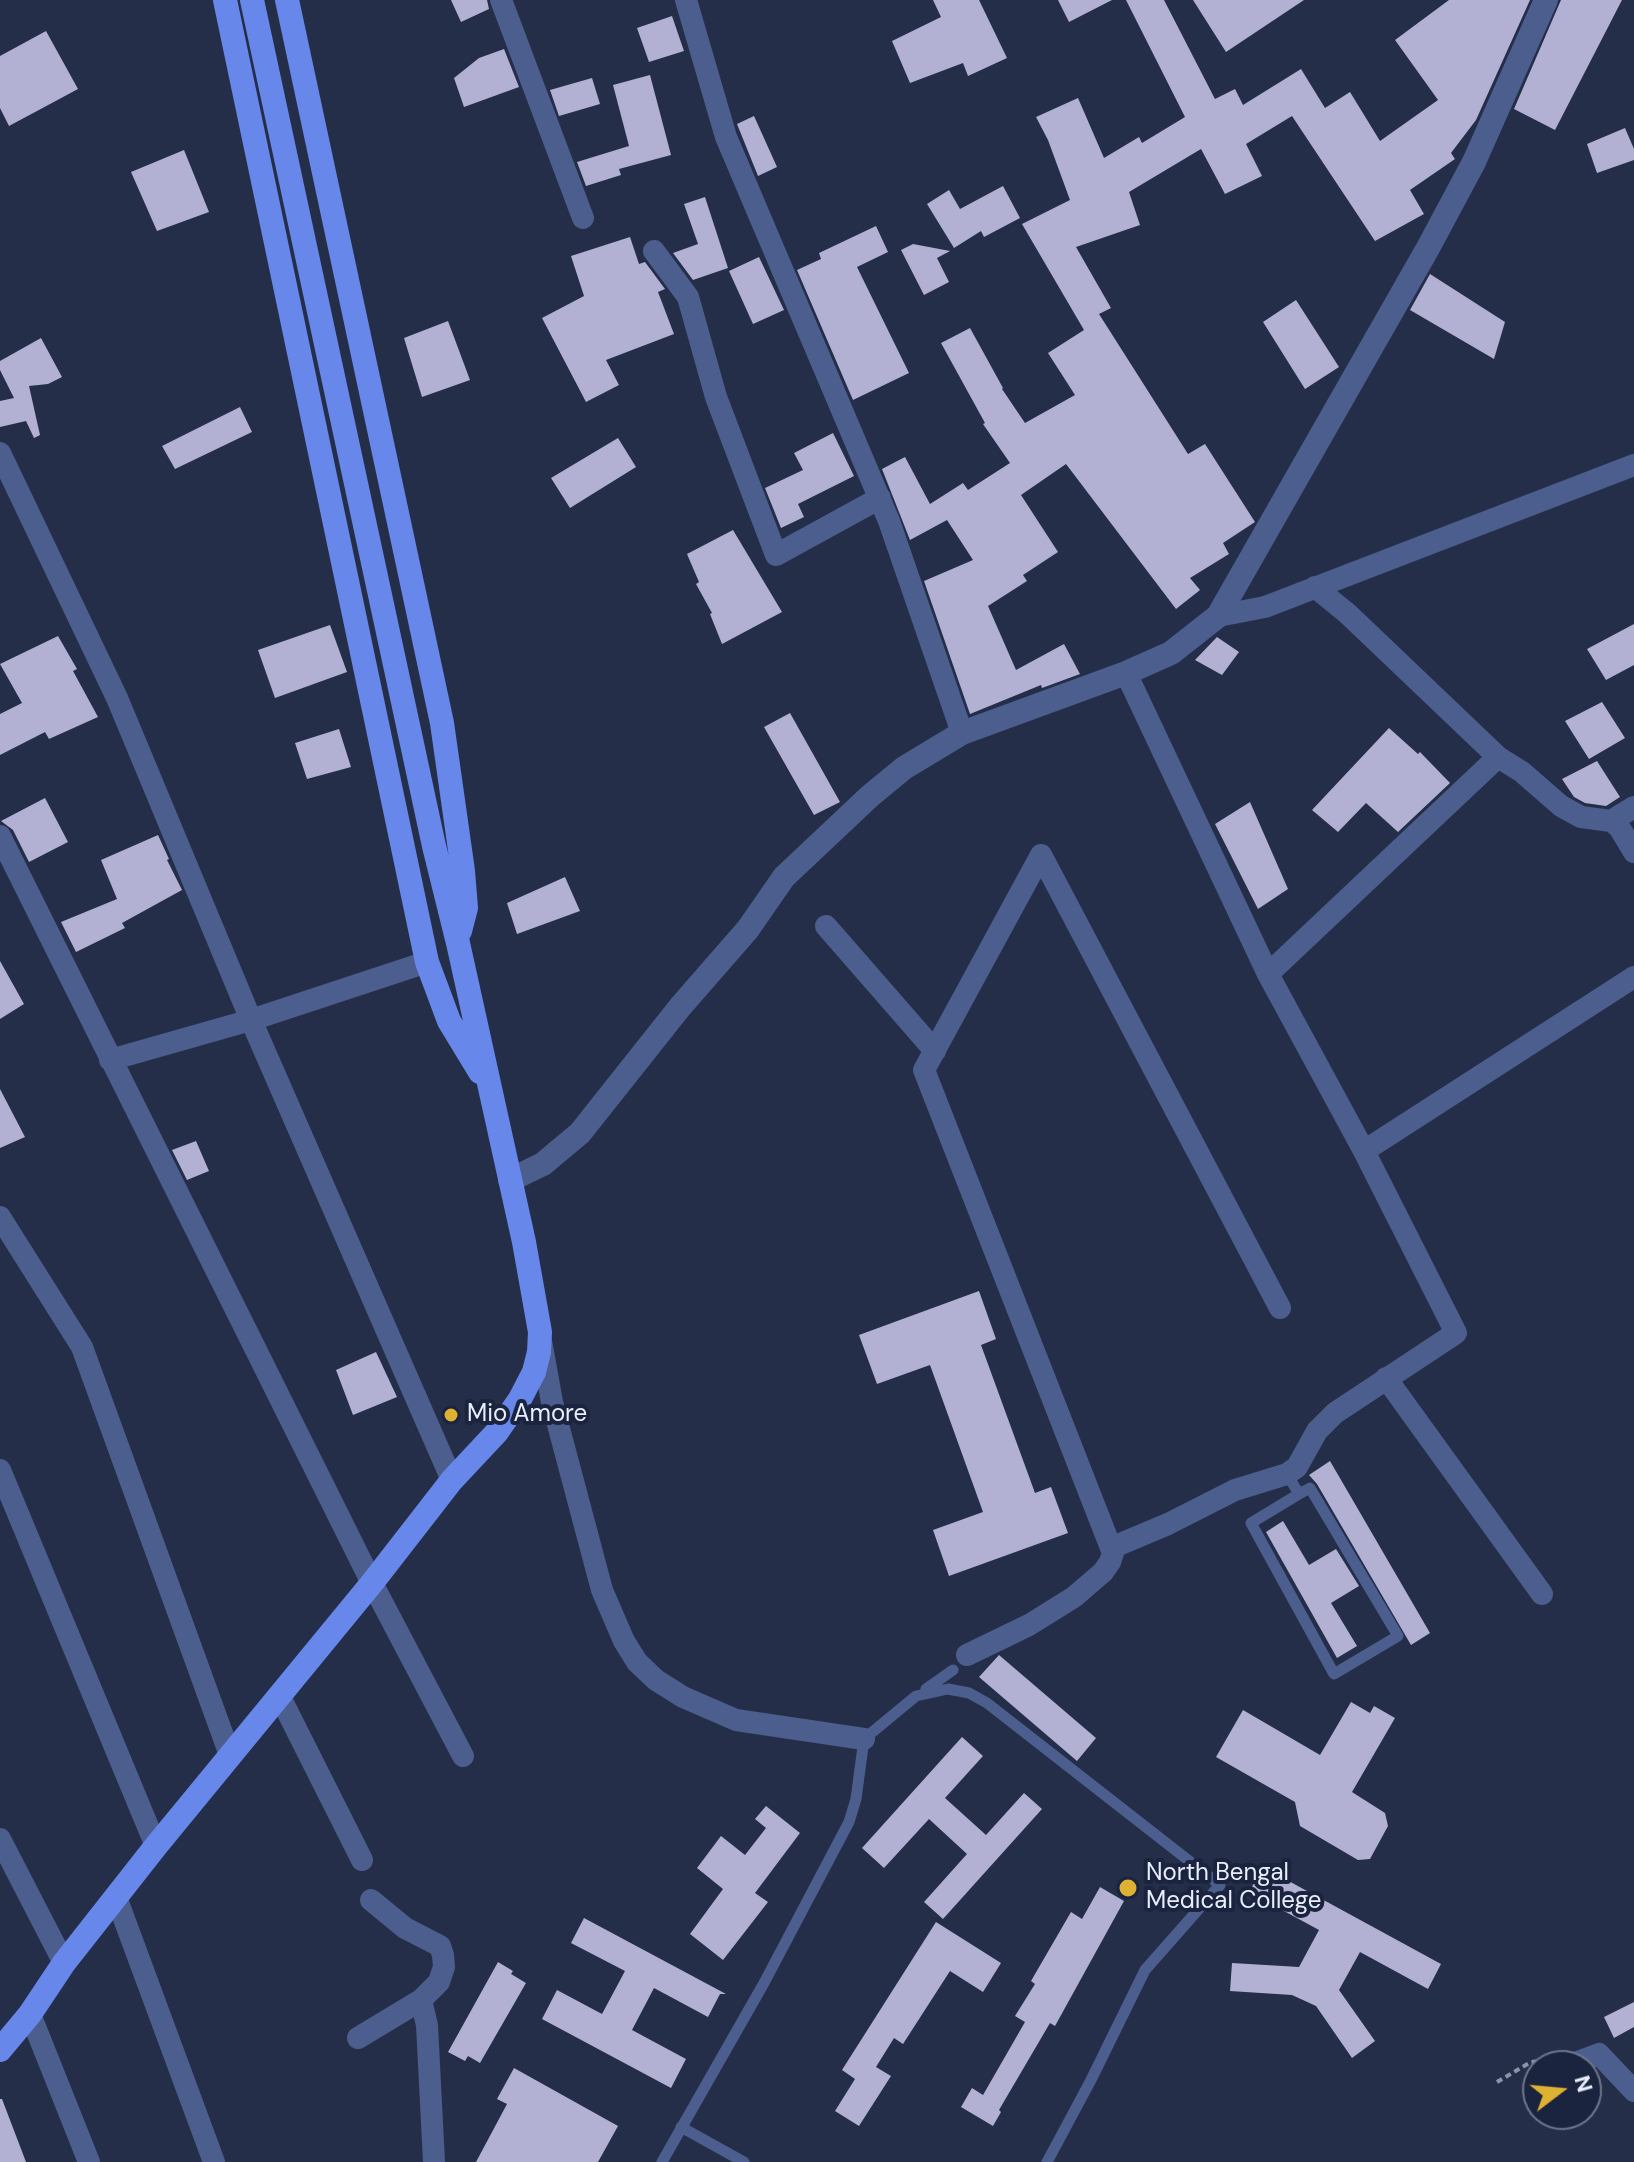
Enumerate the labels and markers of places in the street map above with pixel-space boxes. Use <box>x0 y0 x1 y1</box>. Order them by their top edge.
place label: Mio Amore <box>467 1401 587 1429</box>
marker: Mio Amore <box>442 1406 460 1424</box>
place label: North Bengal Medical College <box>1146 1860 1321 1916</box>
marker: North Bengal Medical College <box>1117 1877 1139 1899</box>

